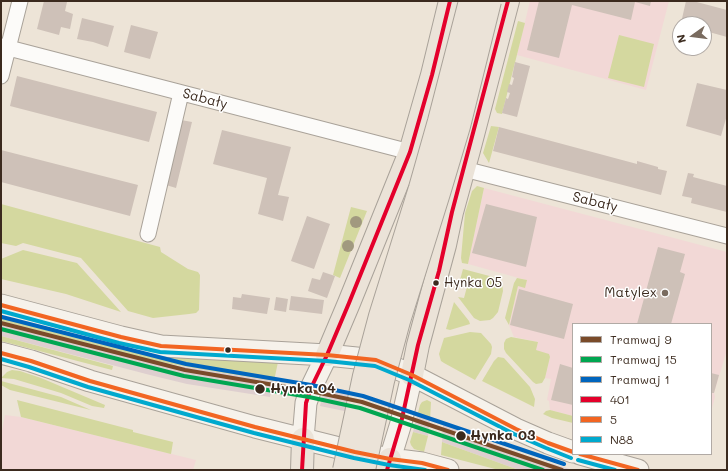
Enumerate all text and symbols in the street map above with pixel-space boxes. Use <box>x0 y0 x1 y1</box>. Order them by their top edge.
north arrow <box>672 16 712 56</box>
text: N <box>673 33 689 45</box>
street label: Sabały <box>181 85 229 113</box>
street label: Sabały <box>571 188 619 216</box>
place label: Hynka 05 <box>444 275 502 291</box>
marker: Hynka 05 <box>431 278 441 288</box>
place label: Matylex <box>604 285 657 301</box>
marker: Matylex <box>660 288 670 298</box>
legend <box>572 323 712 455</box>
text: Tramwaj 9 <box>610 331 672 347</box>
unlabelled marker <box>223 345 233 355</box>
text: Tramwaj 15 <box>610 351 677 367</box>
text: Tramwaj 1 <box>610 371 670 387</box>
place label: Hynka 04 <box>270 381 336 397</box>
marker: Hynka 04 <box>253 382 267 396</box>
text: 401 <box>610 391 630 407</box>
text: 5 <box>610 411 617 427</box>
place label: Hynka 03 <box>470 428 535 444</box>
marker: Hynka 03 <box>454 429 468 443</box>
text: N88 <box>610 431 633 447</box>

